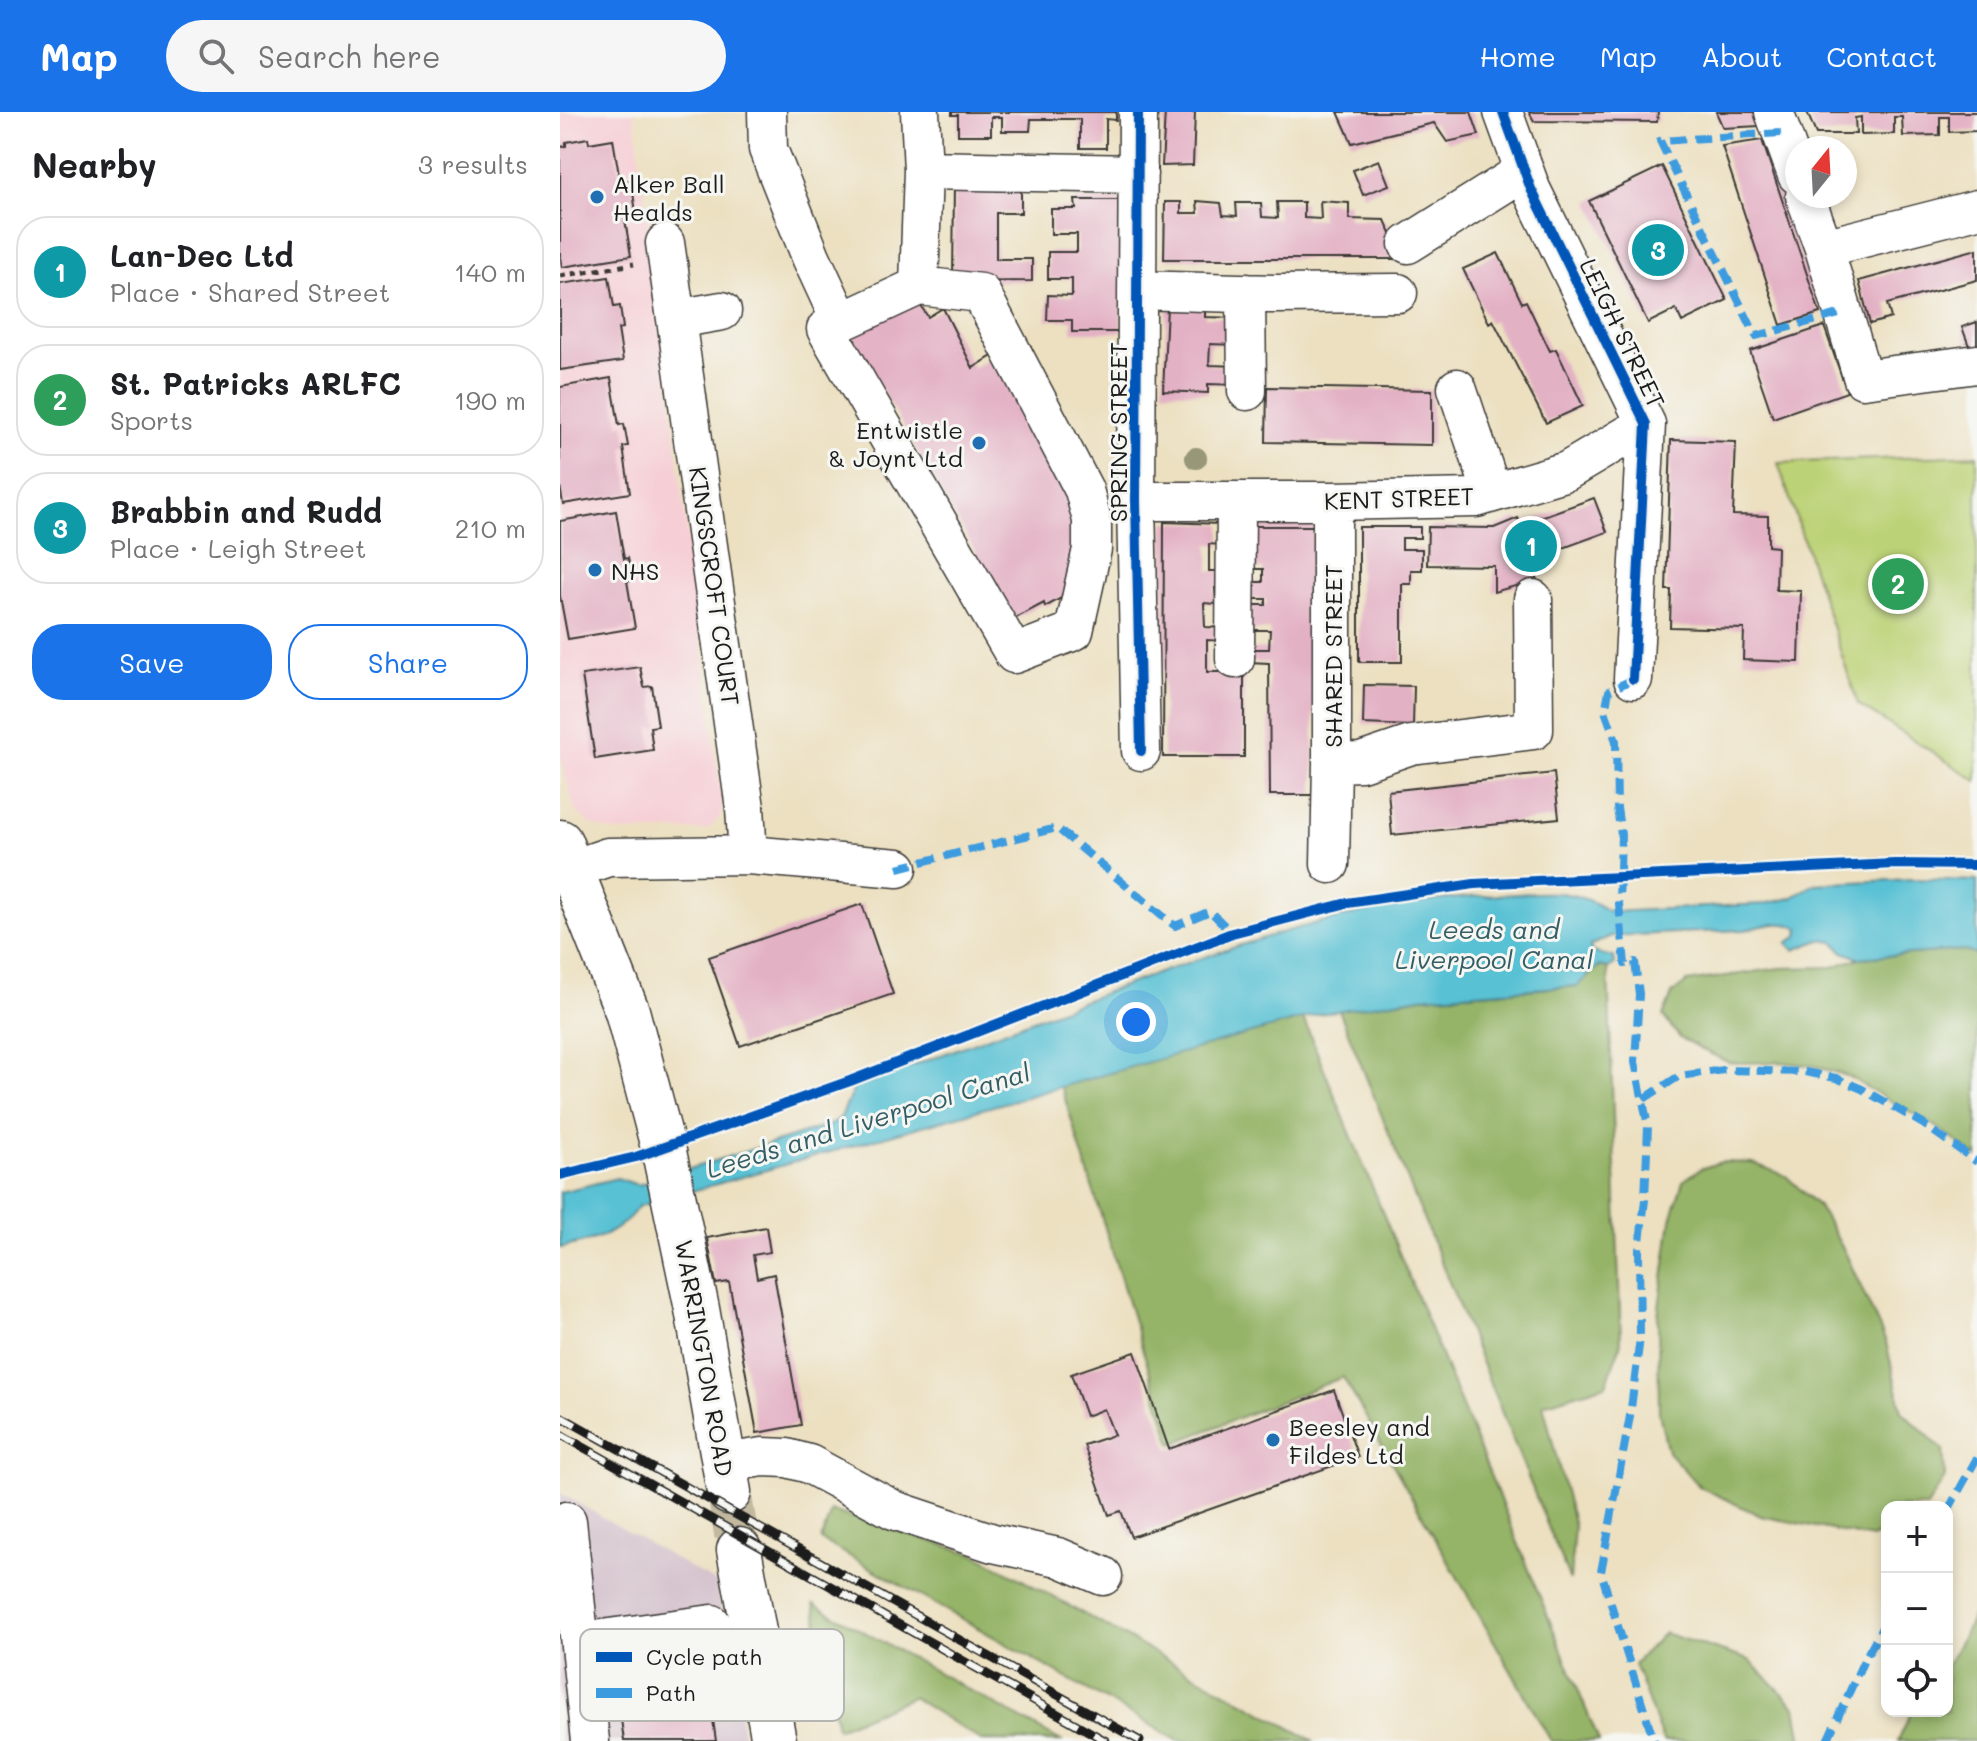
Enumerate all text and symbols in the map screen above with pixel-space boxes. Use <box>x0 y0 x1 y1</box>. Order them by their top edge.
search box <box>166 20 726 92</box>
text: Map <box>40 31 118 81</box>
icon: search <box>194 34 238 78</box>
text: Search here <box>258 36 441 76</box>
text: Home <box>1480 38 1556 74</box>
text: Map <box>1600 38 1657 74</box>
text: About <box>1701 38 1782 74</box>
text: Contact <box>1826 38 1937 74</box>
north arrow <box>1785 136 1857 208</box>
text: Nearby <box>32 142 157 187</box>
text: 3 results <box>418 147 528 181</box>
place label: Alker Ball Healds <box>613 168 725 227</box>
marker: Alker Ball Healds <box>588 188 606 206</box>
pin: 3 <box>1632 220 1684 280</box>
text: Lan-Dec Ltd <box>110 235 294 275</box>
street label: LEIGH STREET <box>1573 253 1673 413</box>
text: 1 <box>54 255 66 289</box>
text: 140 m <box>454 255 526 289</box>
text: Place · Shared Street <box>110 275 390 309</box>
street label: SPRING STREET <box>1102 342 1133 522</box>
text: St. Patricks ARLFC <box>110 363 401 403</box>
text: 2 <box>53 383 67 417</box>
text: 190 m <box>454 383 526 417</box>
text: Sports <box>110 403 193 437</box>
place label: Entwistle & Joynt Ltd <box>828 414 963 473</box>
marker: Entwistle & Joynt Ltd <box>970 434 988 452</box>
street label: KINGSCROFT COURT <box>683 465 747 707</box>
street label: KENT STREET <box>1323 480 1475 516</box>
text: Brabbin and Rudd <box>110 491 382 531</box>
text: 3 <box>52 511 68 545</box>
text: 210 m <box>455 511 526 545</box>
pin: 1 <box>1505 516 1557 576</box>
text: Place · Leigh Street <box>110 531 367 565</box>
pin: 2 <box>1872 554 1924 614</box>
place label: NHS <box>611 555 659 586</box>
marker: NHS <box>586 561 604 579</box>
street label: SHARED STREET <box>1317 564 1348 748</box>
button: Save <box>32 624 272 700</box>
button: Share <box>288 624 528 700</box>
water label: Leeds and Liverpool Canal <box>1395 912 1594 976</box>
your location <box>1116 1002 1156 1042</box>
water label: Leeds and Liverpool Canal <box>702 1054 1034 1186</box>
street label: WARRINGTON ROAD <box>669 1237 741 1479</box>
place label: Beesley and Fildes Ltd <box>1289 1411 1430 1470</box>
marker: Beesley and Fildes Ltd <box>1264 1431 1282 1449</box>
map controls <box>1881 1501 1953 1717</box>
button: + <box>1881 1501 1953 1573</box>
button: − <box>1881 1573 1953 1645</box>
legend <box>580 1629 844 1721</box>
text: Cycle path <box>646 1642 762 1671</box>
button: locate <box>1881 1645 1953 1717</box>
text: Path <box>646 1678 695 1707</box>

